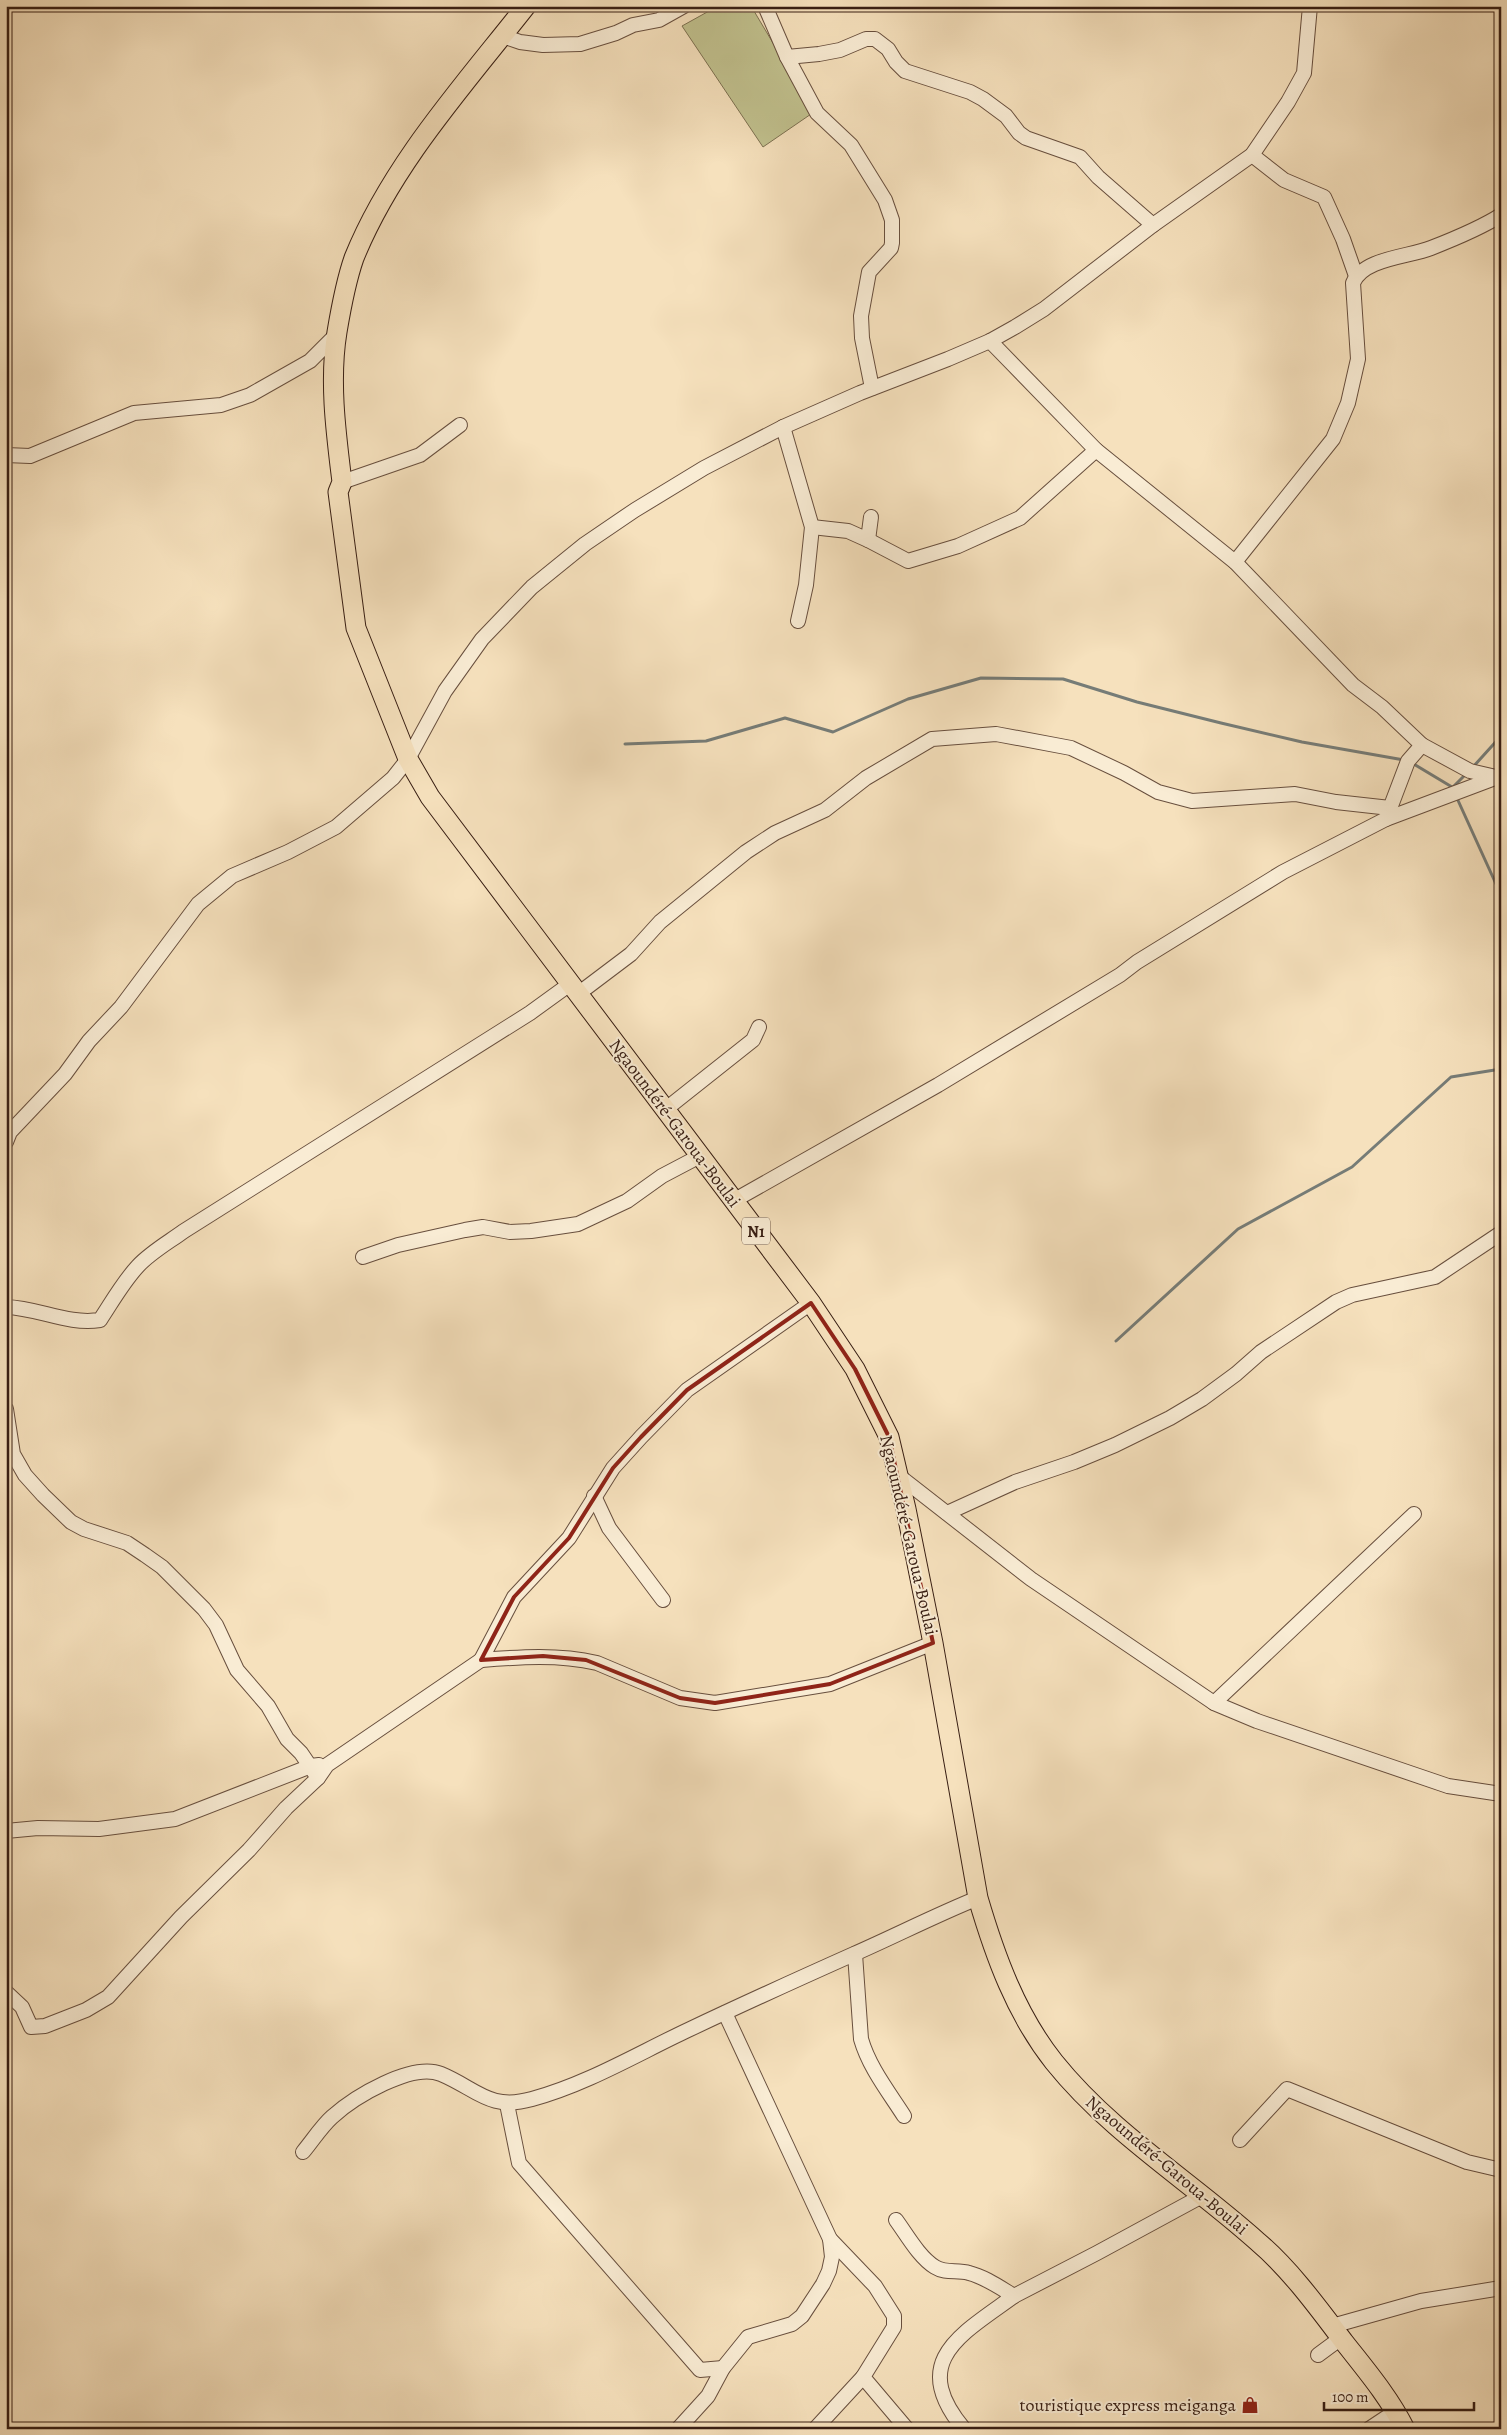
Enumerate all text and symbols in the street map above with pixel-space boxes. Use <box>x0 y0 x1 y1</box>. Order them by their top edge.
street label: Ngaoundéré-Garoua-Boulai <box>604 1034 746 1212</box>
road number: N1 <box>742 1218 770 1244</box>
street label: Ngaoundéré-Garoua-Boulai <box>874 1432 944 1638</box>
street label: Ngaoundéré-Garoua-Boulai <box>1081 2090 1253 2240</box>
scale bar <box>1324 2380 1474 2412</box>
text: 100 m <box>1332 2387 1369 2407</box>
place label: touristique express meiganga <box>1020 2393 1237 2417</box>
shop icon: touristique express meiganga <box>1240 2395 1260 2415</box>

